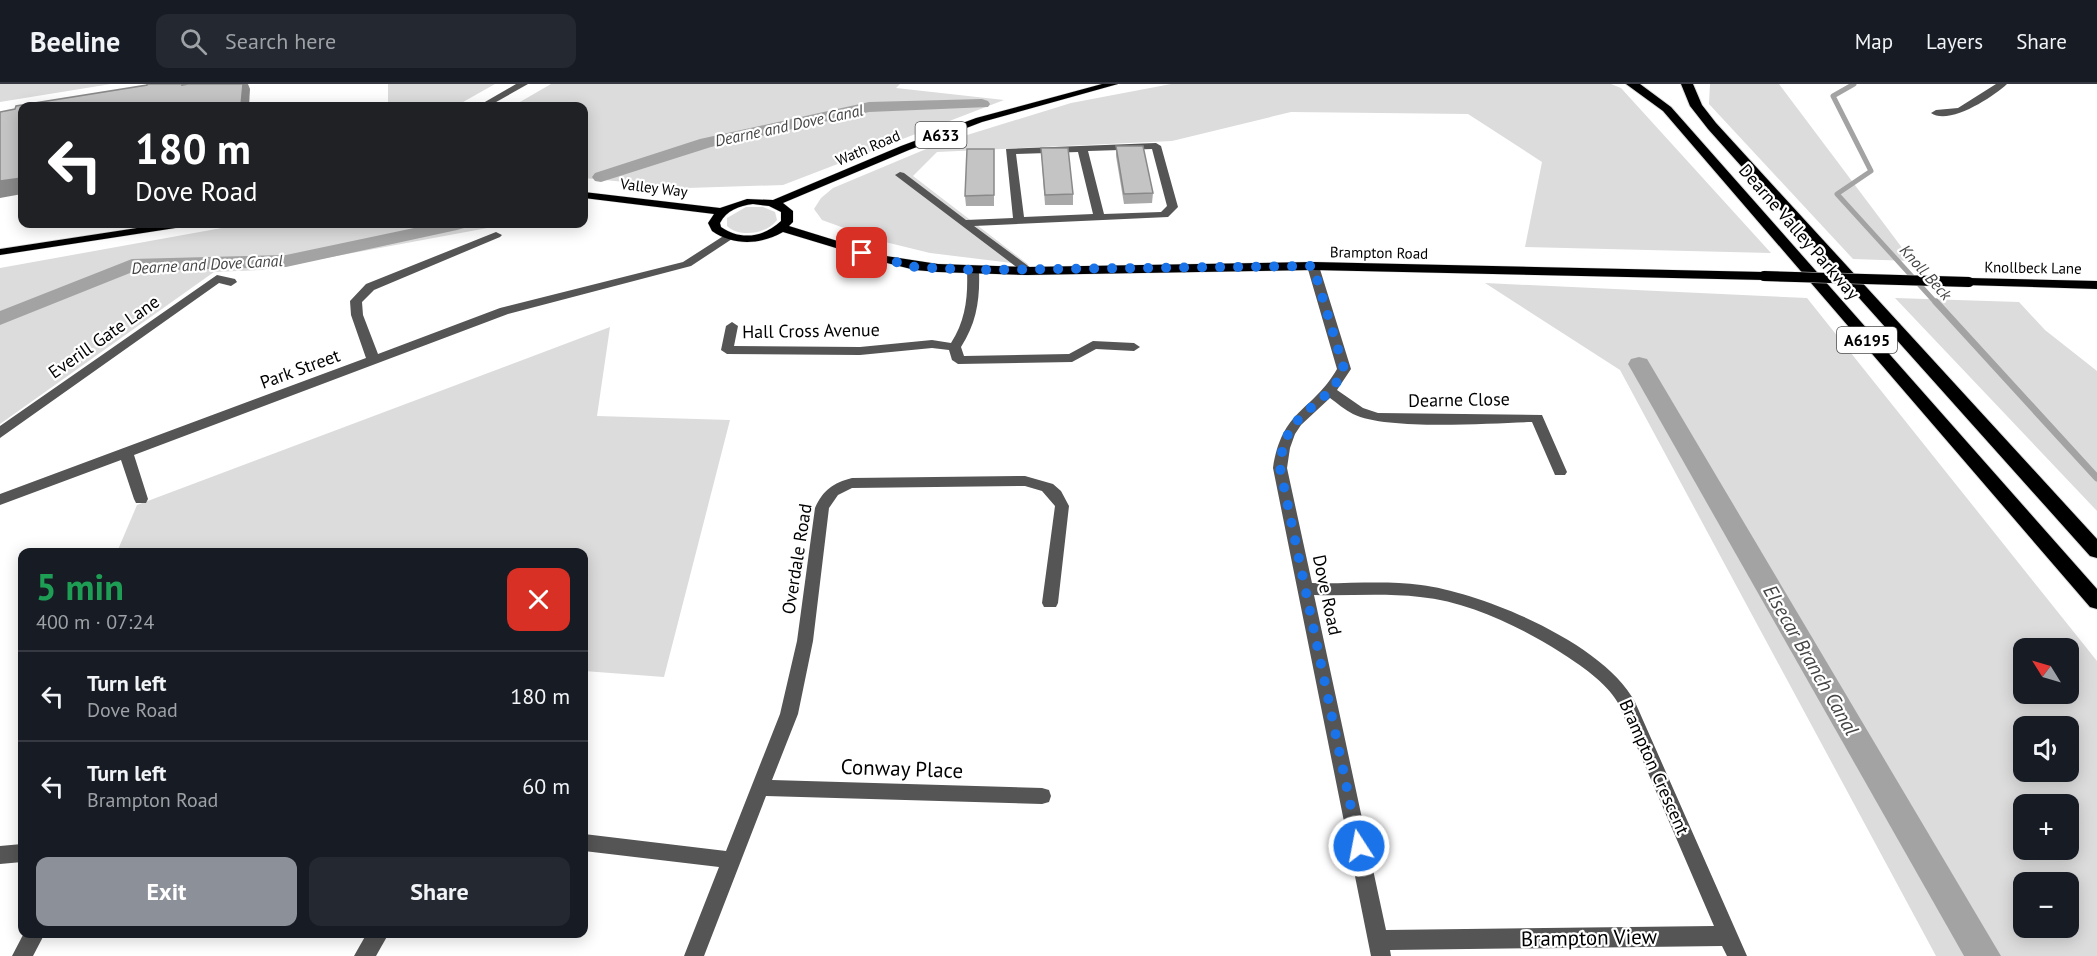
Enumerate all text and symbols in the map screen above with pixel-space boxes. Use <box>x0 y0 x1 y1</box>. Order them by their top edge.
search box <box>156 14 576 68</box>
text: Beeline <box>30 23 120 60</box>
icon: search <box>177 25 210 58</box>
text: Search here <box>225 27 336 55</box>
text: Map <box>1855 28 1893 55</box>
text: Layers <box>1926 28 1983 55</box>
text: Share <box>2016 28 2067 55</box>
water label: Dearne and Dove Canal <box>713 99 866 151</box>
text: 180 m <box>135 121 251 176</box>
road number: A633 <box>916 122 966 148</box>
street label: Wath Road <box>833 125 903 170</box>
icon: left <box>36 126 114 204</box>
street label: Dearne Valley Parkway <box>1734 159 1865 305</box>
text: Dove Road <box>135 174 258 208</box>
street label: Valley Way <box>618 174 689 201</box>
pin <box>836 227 887 278</box>
icon: arrive <box>845 236 878 269</box>
water label: Knoll Beck <box>1896 240 1957 305</box>
street label: Brampton Road <box>1330 242 1428 263</box>
water label: Dearne and Dove Canal <box>131 250 284 278</box>
street label: Knollbeck Lane <box>1984 257 2082 278</box>
street label: Everill Gate Lane <box>44 290 164 383</box>
street label: Hall Cross Avenue <box>742 318 880 343</box>
road number: A6195 <box>1837 327 1897 353</box>
street label: Park Street <box>257 343 343 394</box>
street label: Dearne Close <box>1408 387 1510 412</box>
street label: Overdale Road <box>776 502 817 616</box>
street label: Dove Road <box>1308 553 1347 637</box>
text: 5 min <box>36 563 124 610</box>
button: close <box>507 568 570 631</box>
water label: Elsecar Branch Canal <box>1757 580 1865 741</box>
text: 400 m · 07:24 <box>36 609 154 635</box>
north arrow <box>2013 638 2079 704</box>
map controls <box>2013 638 2079 938</box>
text: Turn left <box>87 669 167 697</box>
icon: left <box>36 680 69 713</box>
text: 180 m <box>510 682 570 710</box>
street label: Brampton Crescent <box>1614 696 1695 838</box>
text: Dove Road <box>87 697 178 723</box>
button: sound <box>2013 716 2079 782</box>
street label: Conway Place <box>840 753 964 784</box>
text: Turn left <box>87 759 167 787</box>
icon: left <box>36 770 69 803</box>
text: 60 m <box>522 772 570 800</box>
text: Brampton Road <box>87 787 218 813</box>
button: + <box>2013 794 2079 860</box>
position arrow <box>1327 814 1391 878</box>
button: Exit <box>36 857 297 926</box>
button: Share <box>309 857 570 926</box>
button: − <box>2013 872 2079 938</box>
street label: Brampton View <box>1521 923 1658 952</box>

